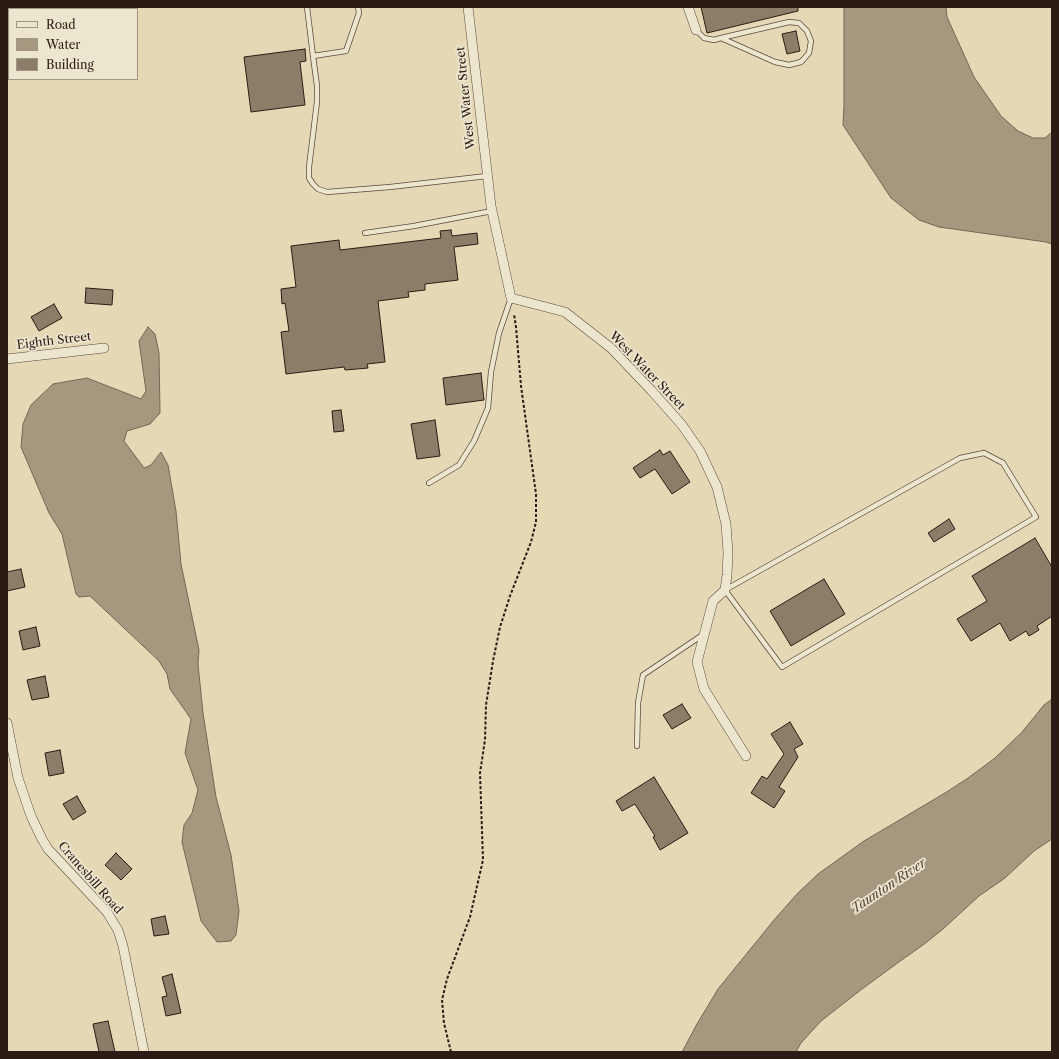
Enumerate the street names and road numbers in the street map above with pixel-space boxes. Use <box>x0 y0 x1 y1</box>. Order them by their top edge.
street label: West Water Street <box>453 46 479 150</box>
street label: Eighth Street <box>16 329 92 353</box>
street label: West Water Street <box>606 329 688 413</box>
street label: Cranesbill Road <box>55 839 125 917</box>

